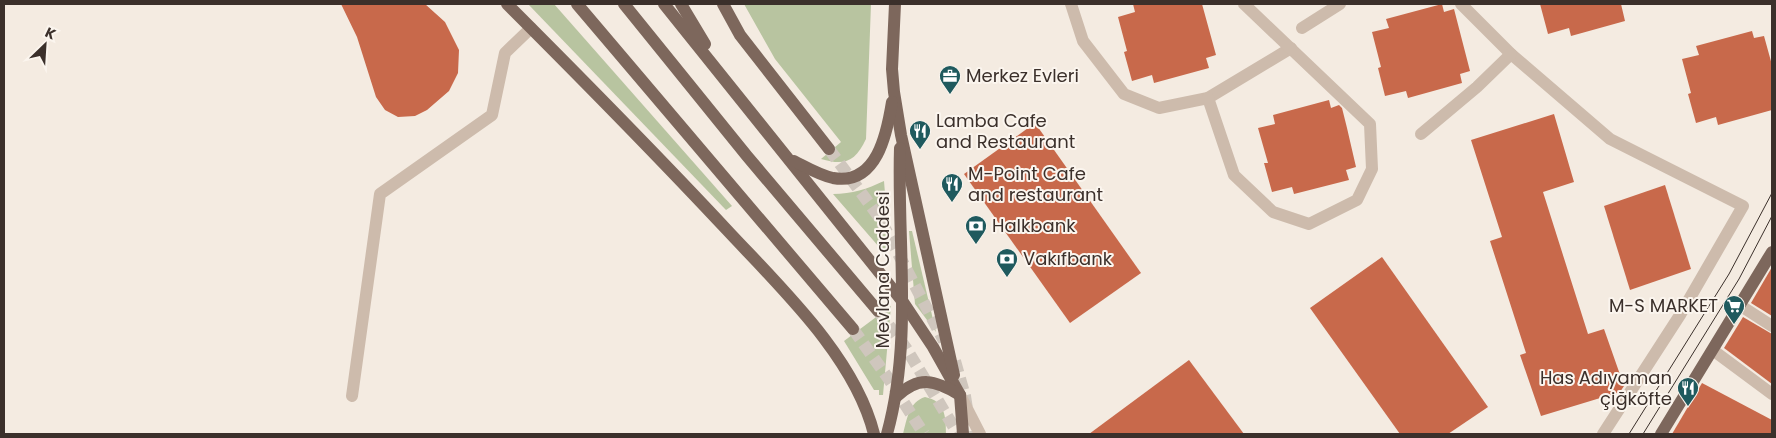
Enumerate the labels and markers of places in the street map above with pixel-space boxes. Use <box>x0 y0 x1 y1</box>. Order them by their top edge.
place label: Merkez Evleri <box>966 63 1079 88</box>
office icon: Merkez Evleri <box>938 64 962 95</box>
place label: Lamba Cafe and Restaurant <box>936 108 1075 154</box>
restaurant icon: Lamba Cafe and Restaurant <box>908 119 932 150</box>
place label: M-Point Cafe and restaurant <box>968 161 1103 207</box>
restaurant icon: M-Point Cafe and restaurant <box>940 172 964 203</box>
place label: Halkbank <box>992 213 1076 238</box>
bank icon: Halkbank <box>964 214 988 245</box>
place label: Vakıfbank <box>1023 246 1113 271</box>
bank icon: Vakıfbank <box>995 247 1019 278</box>
place label: M-S MARKET <box>1609 293 1718 318</box>
supermarket icon: M-S MARKET <box>1722 294 1746 325</box>
place label: Has Adıyaman çiğköfte <box>1540 365 1672 411</box>
restaurant icon: Has Adıyaman çiğköfte <box>1676 376 1700 407</box>

